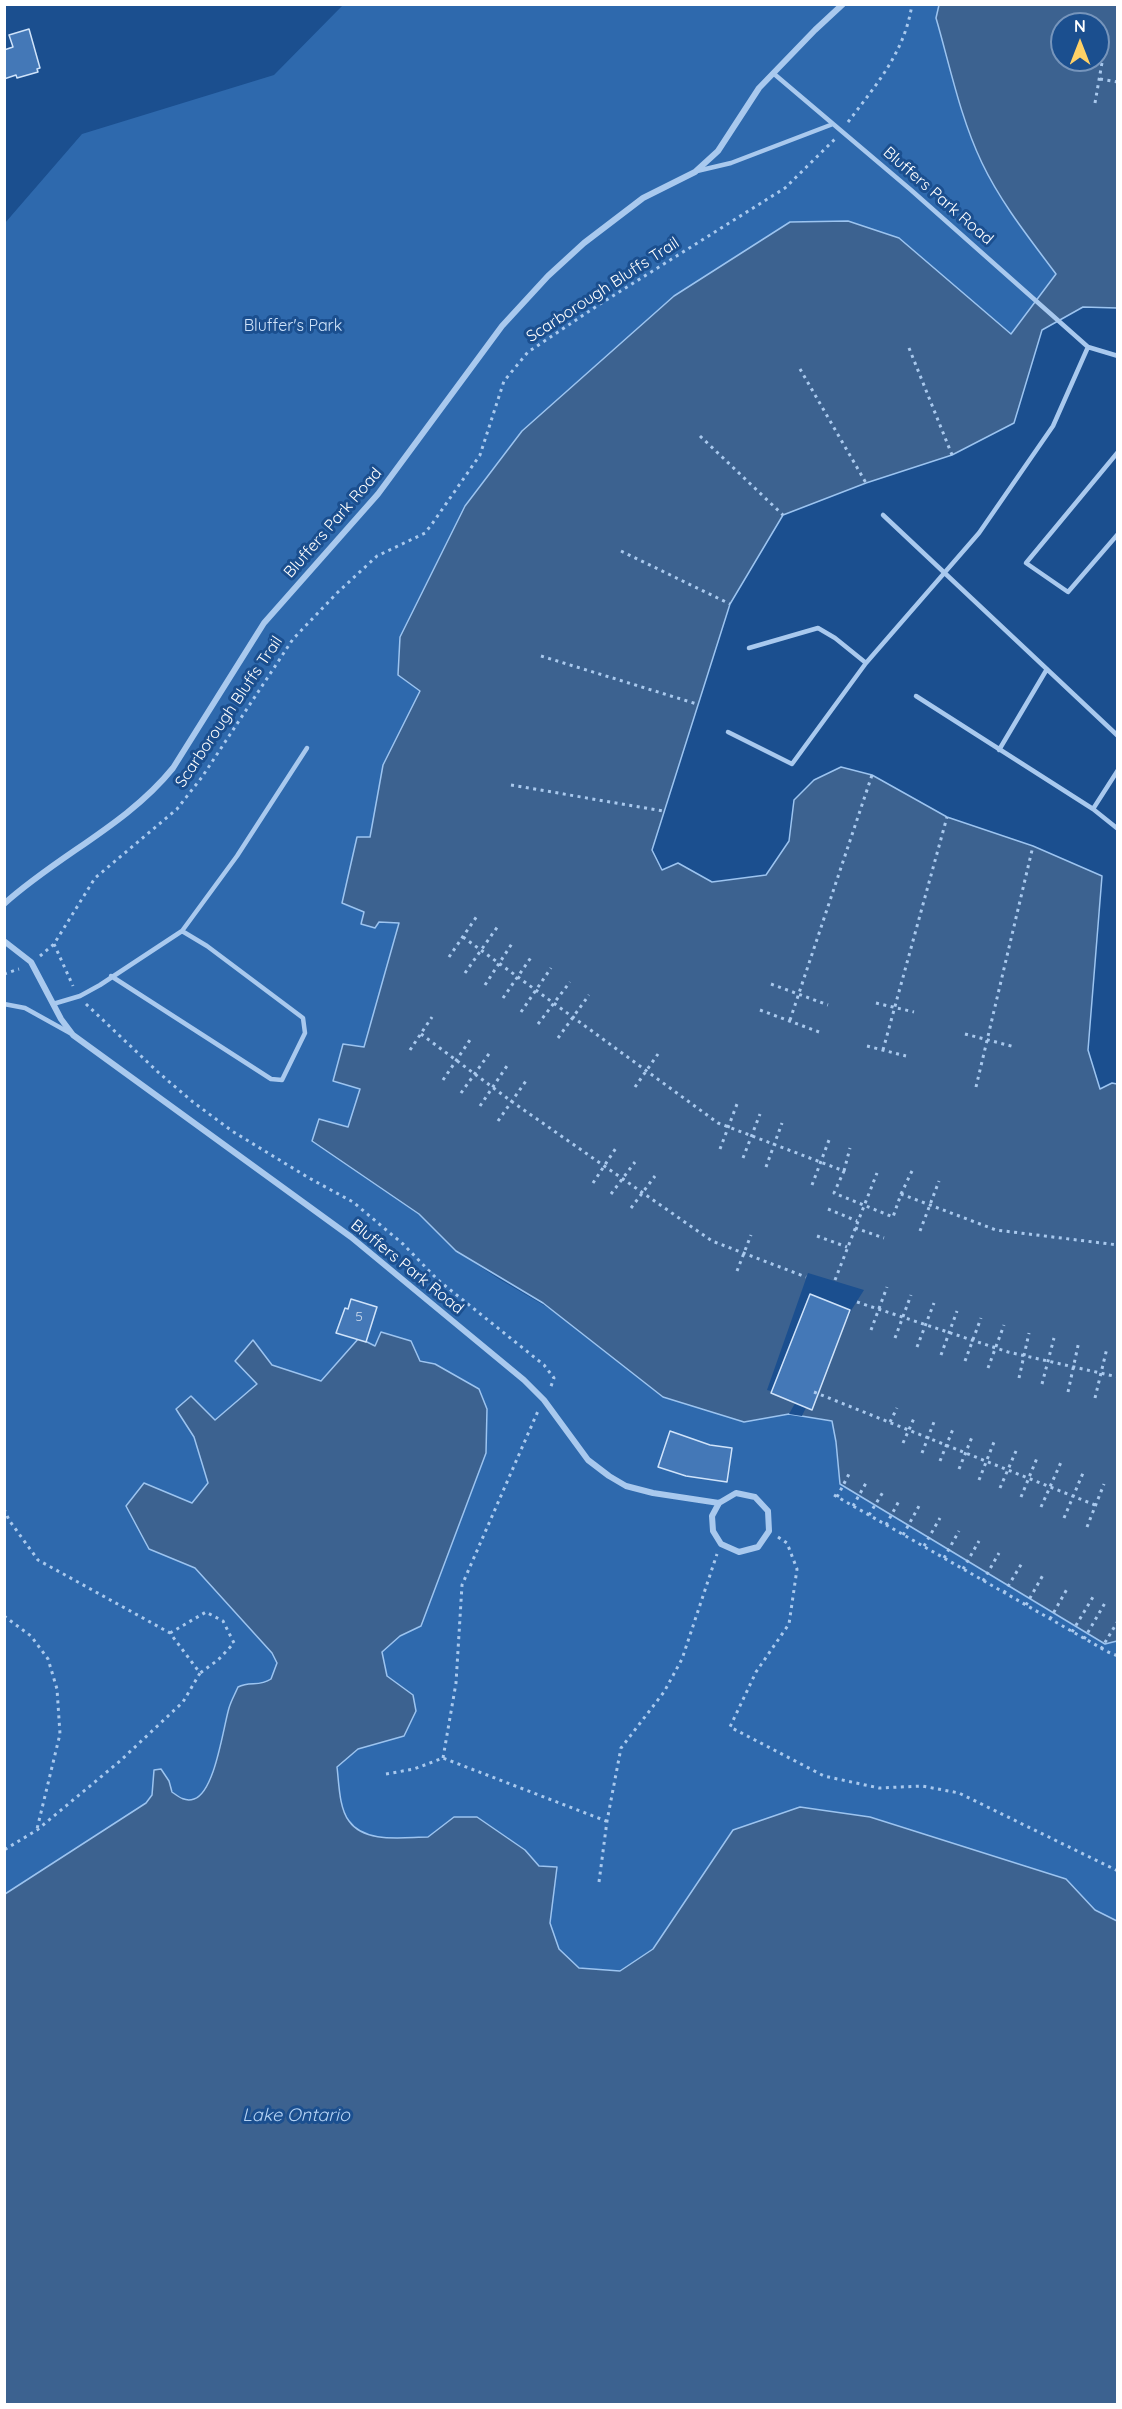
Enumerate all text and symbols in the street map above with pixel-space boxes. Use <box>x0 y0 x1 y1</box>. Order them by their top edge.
north arrow <box>1050 12 1110 72</box>
text: N <box>1074 16 1086 36</box>
street label: Bluffers Park Road <box>879 143 997 249</box>
street label: Scarborough Bluffs Trail <box>523 233 683 347</box>
park label: Bluffer's Park <box>244 316 342 336</box>
street label: Bluffers Park Road <box>280 464 386 582</box>
street label: Scarborough Bluffs Trail <box>171 633 287 791</box>
street label: Bluffers Park Road <box>347 1216 467 1318</box>
house number: 5 <box>355 1309 363 1325</box>
water label: Lake Ontario <box>242 2105 350 2127</box>

